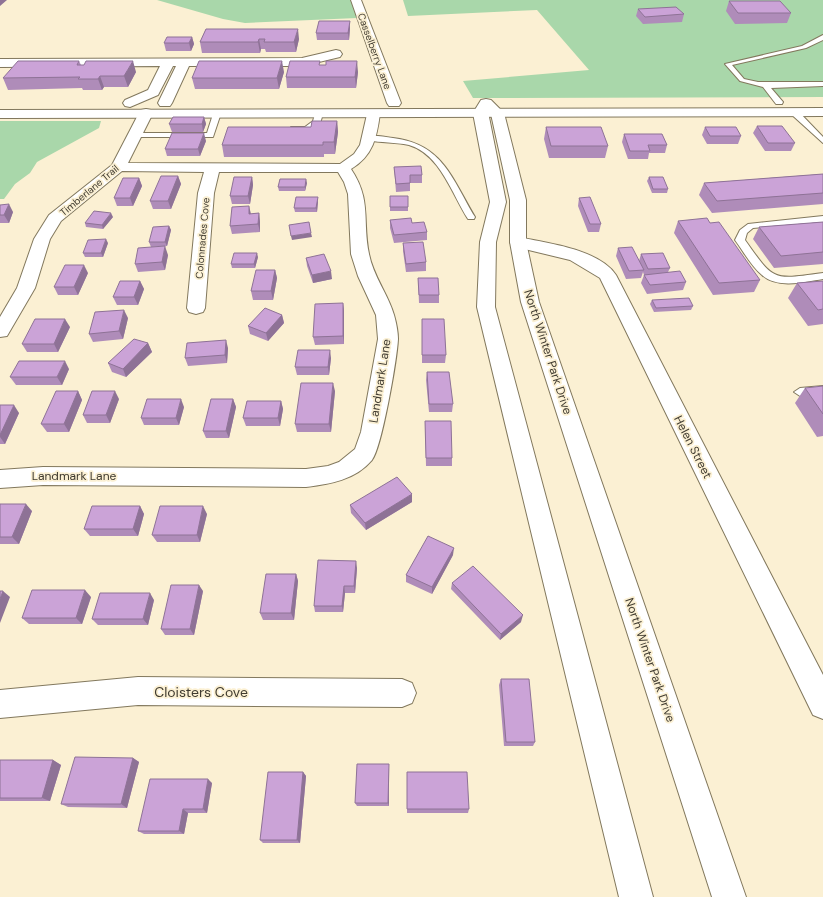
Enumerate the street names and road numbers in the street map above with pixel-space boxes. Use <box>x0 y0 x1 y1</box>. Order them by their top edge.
street label: Casselberry Lane <box>355 11 394 91</box>
street label: Timberlane Trail <box>57 162 122 219</box>
street label: Colonnades Cove <box>192 197 213 279</box>
street label: North Winter Park Drive <box>520 288 576 417</box>
street label: Landmark Lane <box>365 338 395 424</box>
street label: Helen Street <box>670 413 716 481</box>
street label: Landmark Lane <box>32 468 117 484</box>
street label: North Winter Park Drive <box>621 596 679 724</box>
street label: Cloisters Cove <box>154 683 248 701</box>

